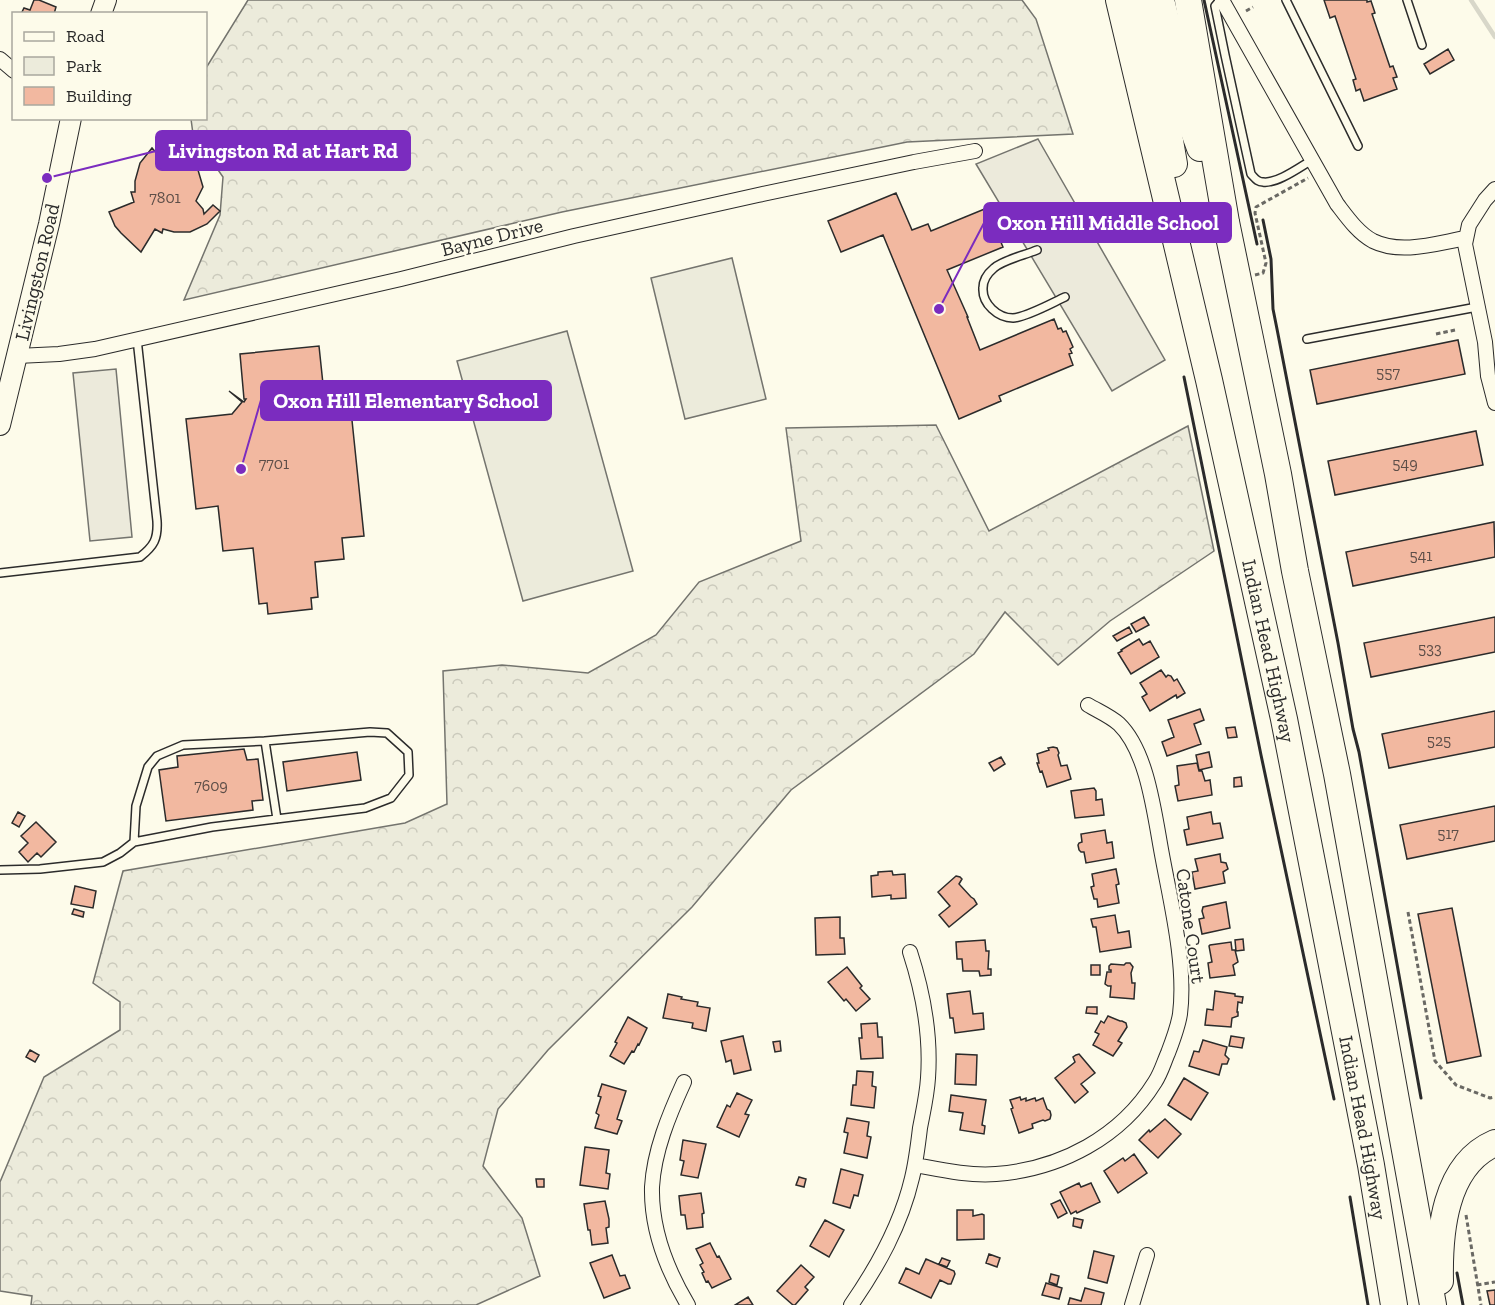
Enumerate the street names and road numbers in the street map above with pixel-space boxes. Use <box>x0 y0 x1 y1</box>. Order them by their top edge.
street label: Livingston Road <box>10 201 64 343</box>
street label: Bayne Drive <box>439 213 545 261</box>
street label: Indian Head Highway <box>1237 557 1300 745</box>
street label: Catone Court <box>1171 867 1211 986</box>
street label: Indian Head Highway <box>1334 1034 1392 1222</box>

